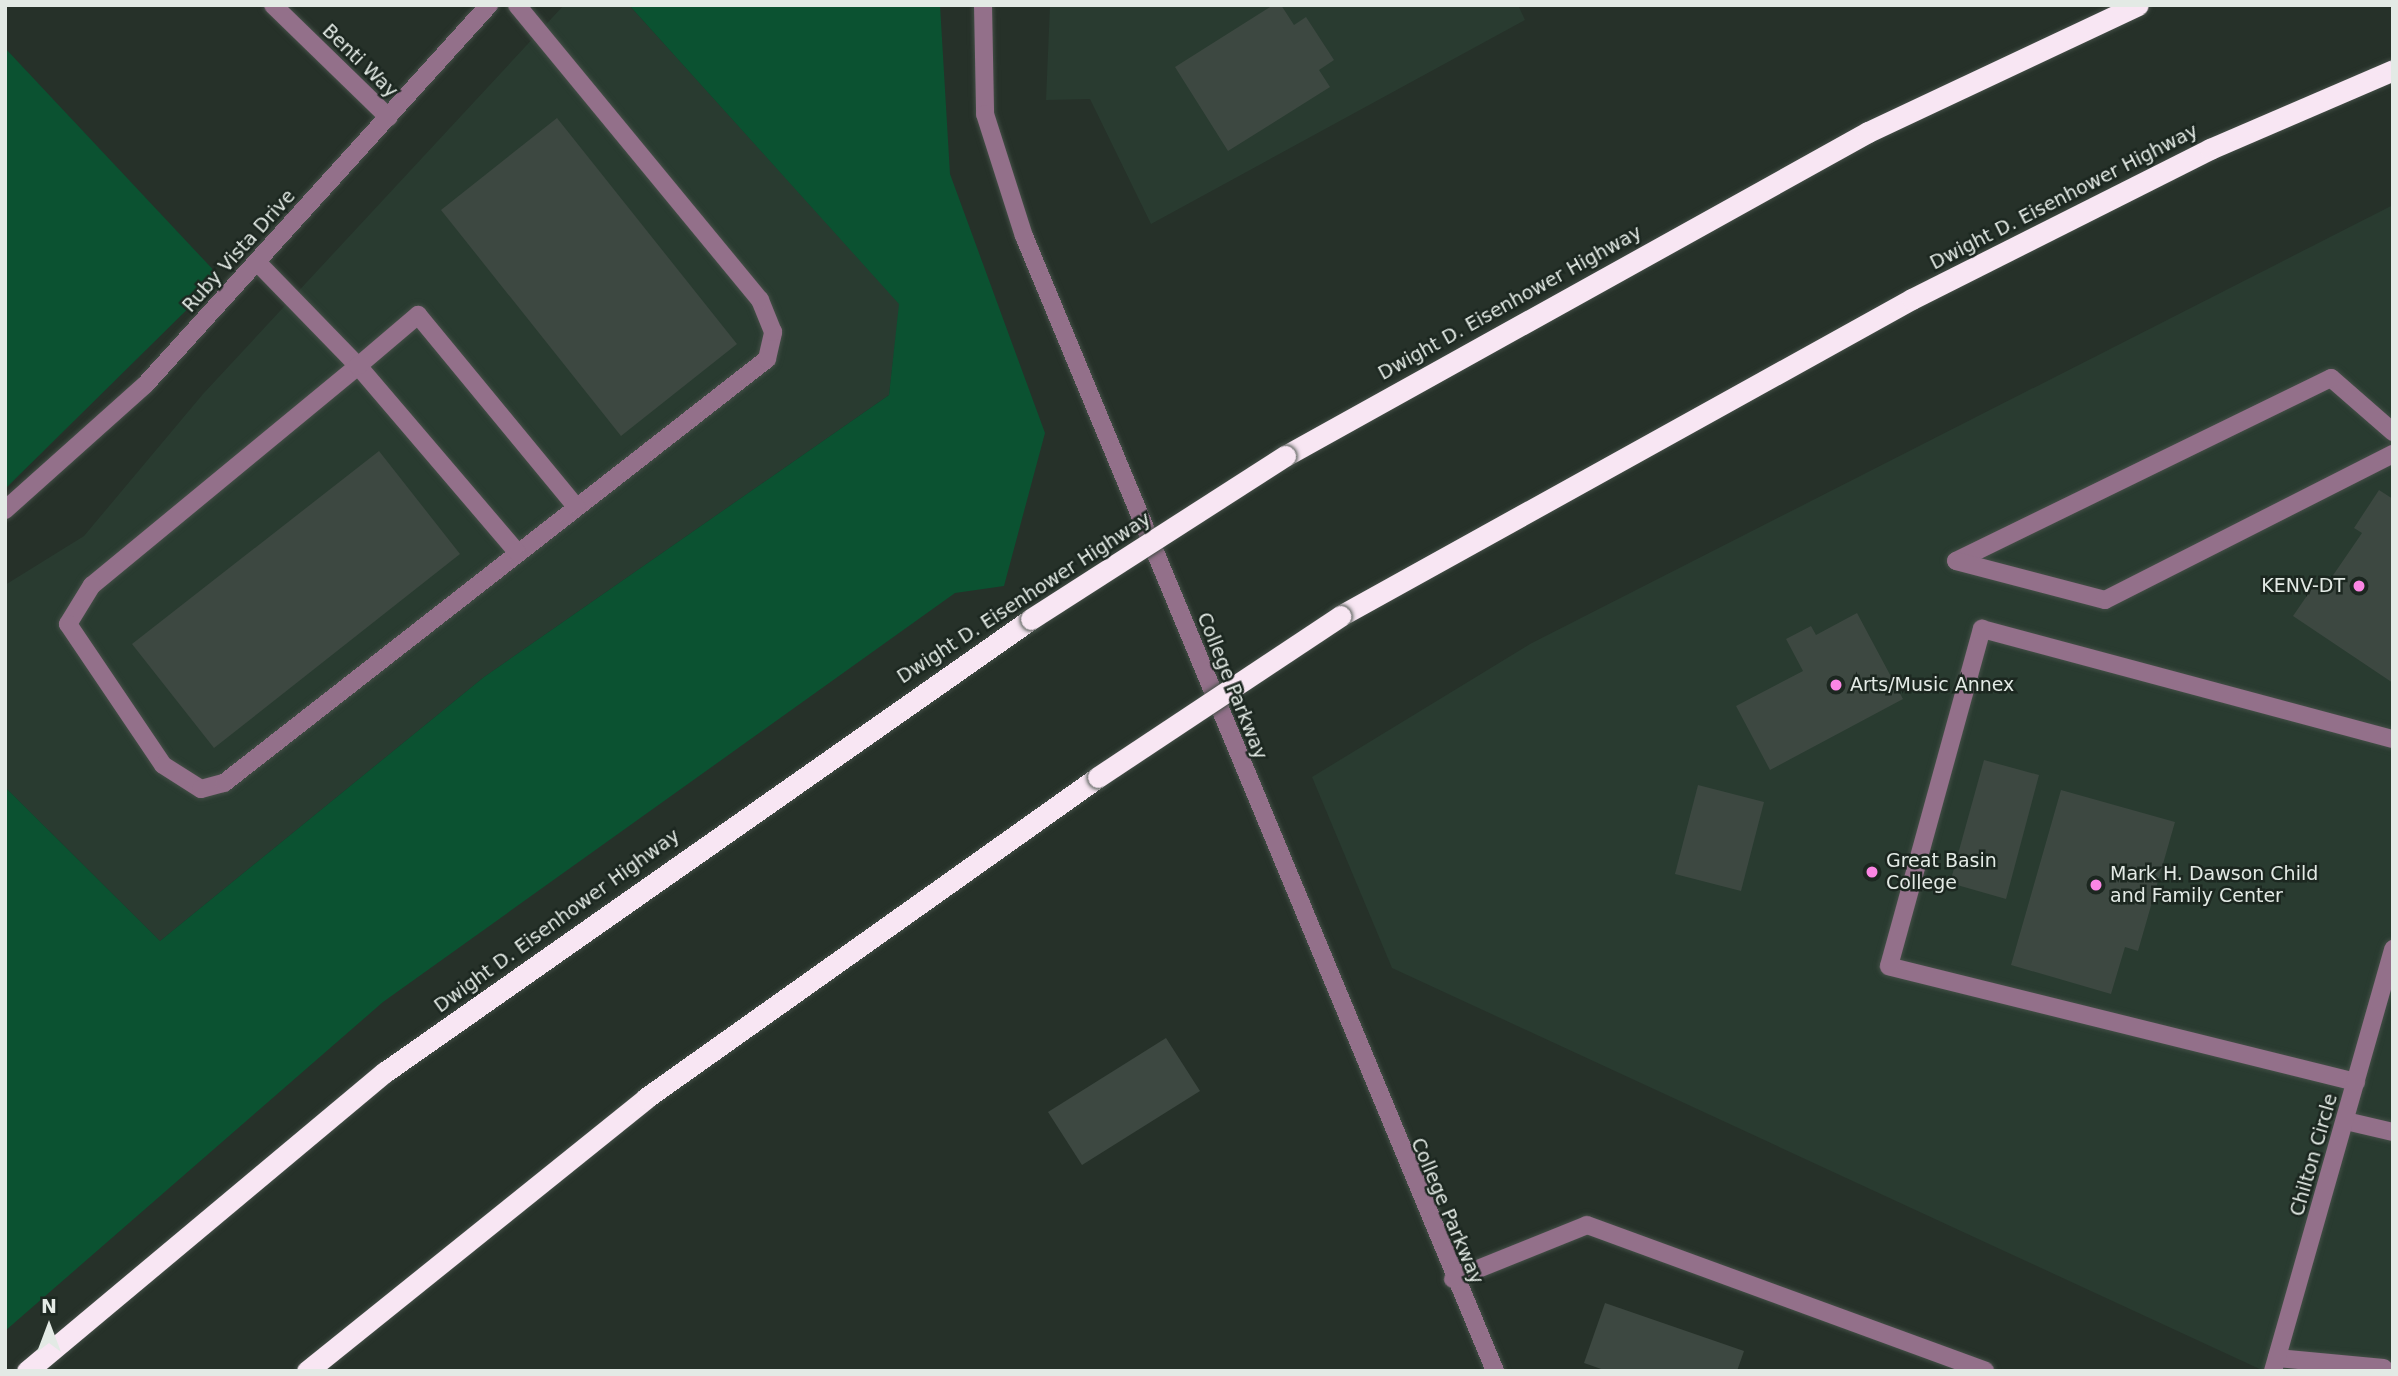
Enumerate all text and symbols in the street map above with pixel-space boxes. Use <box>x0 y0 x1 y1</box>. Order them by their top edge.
street label: Benti Way <box>318 19 402 103</box>
street label: Dwight D. Eisenhower Highway <box>1926 119 2202 275</box>
street label: Ruby Vista Drive <box>178 185 300 317</box>
street label: Dwight D. Eisenhower Highway <box>1374 221 1646 385</box>
street label: Dwight D. Eisenhower Highway <box>893 507 1155 689</box>
place label: KENV-DT <box>2261 575 2345 597</box>
marker: KENV-DT <box>2351 578 2367 594</box>
street label: College Parkway <box>1192 609 1272 763</box>
place label: Arts/Music Annex <box>1850 674 2014 696</box>
marker: Arts/Music Annex <box>1828 677 1844 693</box>
street label: Dwight D. Eisenhower Highway <box>430 824 684 1018</box>
place label: Great Basin College <box>1886 850 1997 894</box>
place label: Mark H. Dawson Child and Family Center <box>2110 863 2318 907</box>
marker: Great Basin College <box>1864 864 1880 880</box>
marker: Mark H. Dawson Child and Family Center <box>2088 877 2104 893</box>
street label: Chilton Circle <box>2286 1091 2342 1219</box>
street label: College Parkway <box>1406 1135 1488 1287</box>
north arrow <box>14 1292 84 1362</box>
text: N <box>41 1295 57 1317</box>

